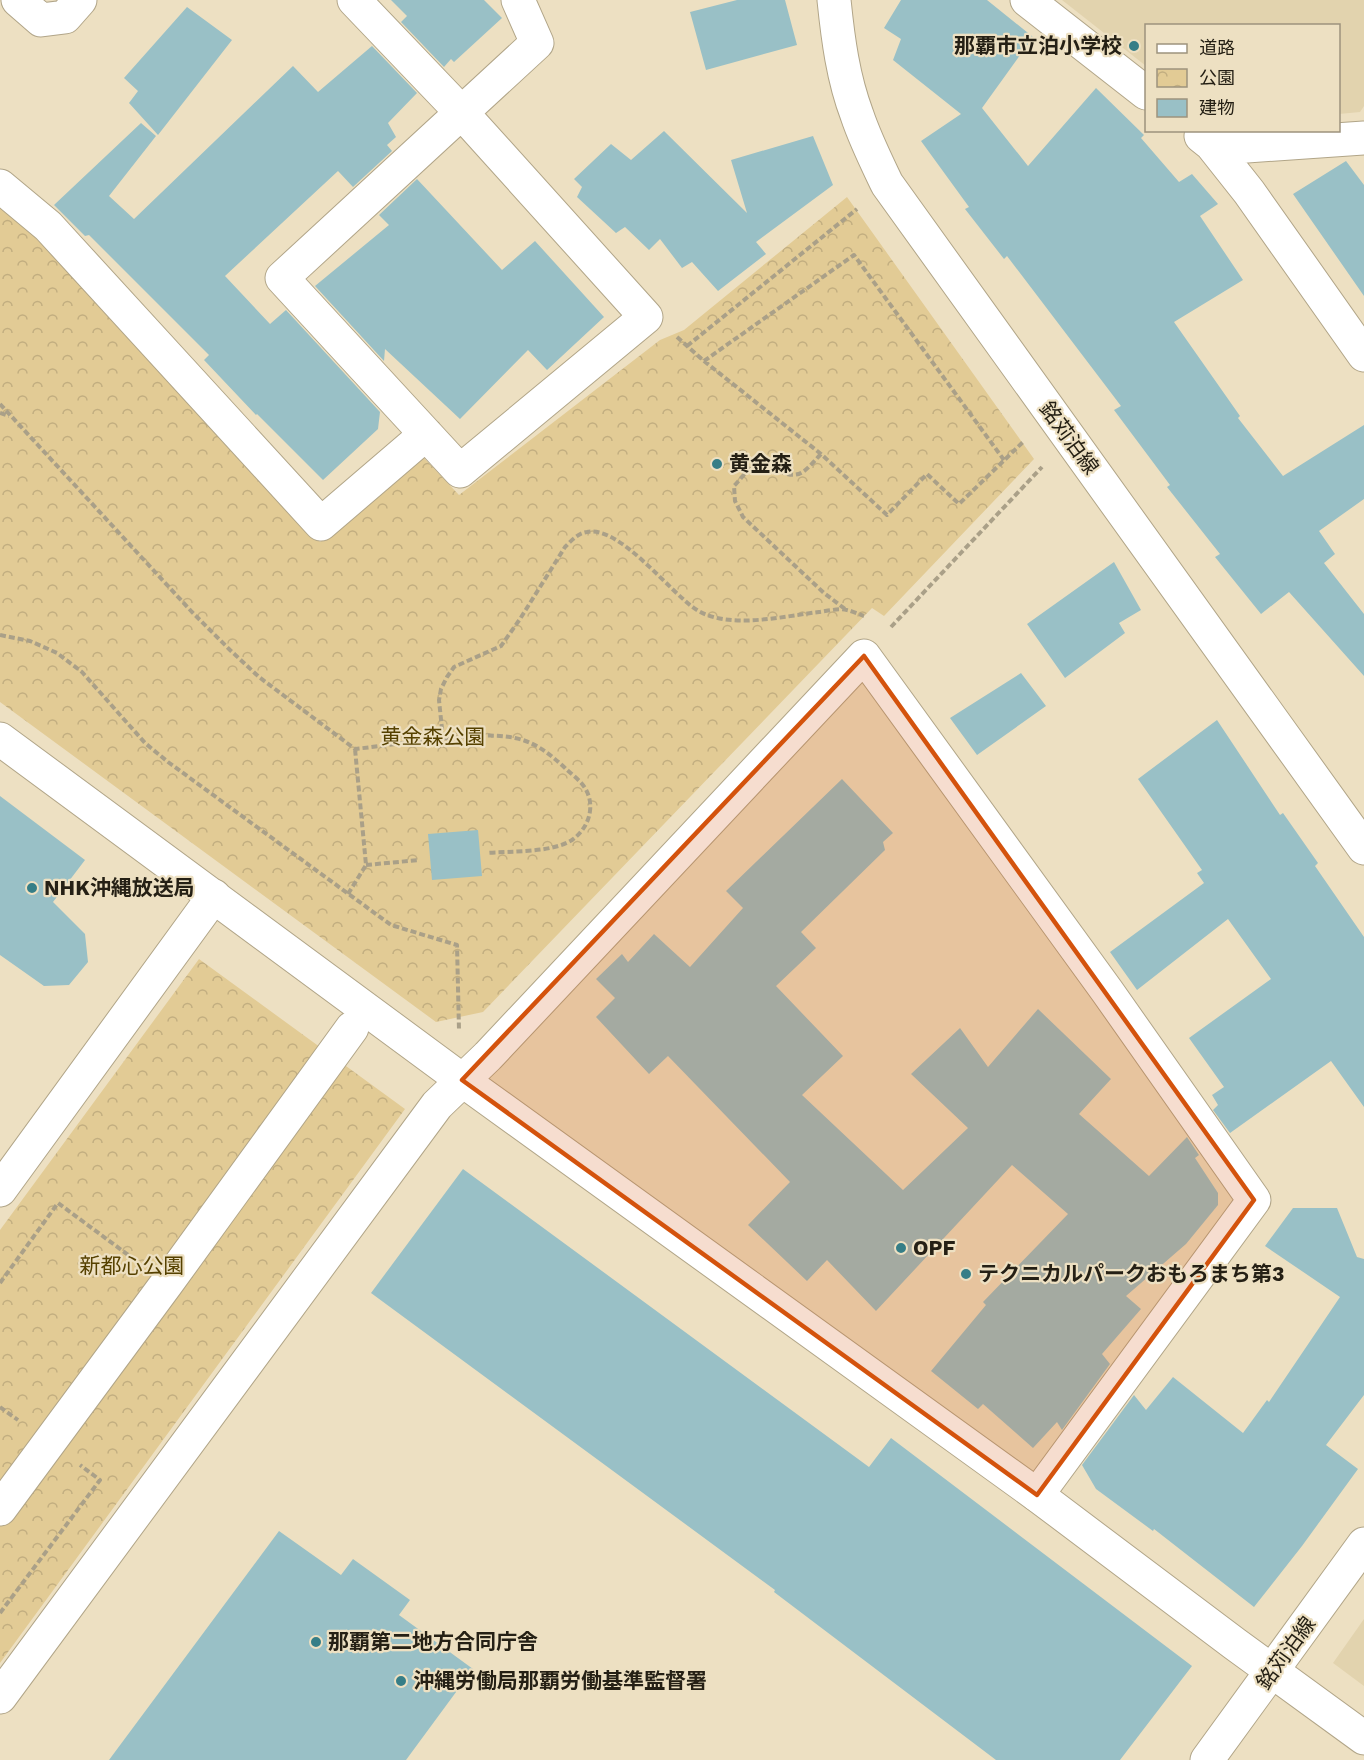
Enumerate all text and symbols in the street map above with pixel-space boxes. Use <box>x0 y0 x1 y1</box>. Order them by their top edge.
legend <box>1145 24 1340 132</box>
place label: 那覇市立泊小学校 <box>954 33 1122 58</box>
text: 道路 <box>1199 37 1235 58</box>
marker: 那覇市立泊小学校 <box>1127 39 1141 53</box>
text: 公園 <box>1199 67 1235 88</box>
text: 建物 <box>1199 97 1235 118</box>
street label: 銘苅泊線 <box>1035 396 1104 479</box>
place label: 黄金森 <box>729 451 792 476</box>
marker: 黄金森 <box>710 457 724 471</box>
park label: 黄金森公園 <box>381 724 486 749</box>
place label: NHK沖縄放送局 <box>44 875 195 900</box>
marker: NHK沖縄放送局 <box>25 881 39 895</box>
place label: OPF <box>913 1235 956 1260</box>
marker: OPF <box>894 1241 908 1255</box>
park label: 新都心公園 <box>80 1253 185 1278</box>
place label: テクニカルパークおもろまち第3 <box>978 1261 1284 1286</box>
marker: テクニカルパークおもろまち第3 <box>959 1267 973 1281</box>
street label: 銘苅泊線 <box>1251 1611 1320 1694</box>
place label: 那覇第二地方合同庁舎 <box>328 1629 538 1654</box>
marker: 那覇第二地方合同庁舎 <box>309 1635 323 1649</box>
place label: 沖縄労働局那覇労働基準監督署 <box>413 1668 707 1693</box>
marker: 沖縄労働局那覇労働基準監督署 <box>394 1674 408 1688</box>

